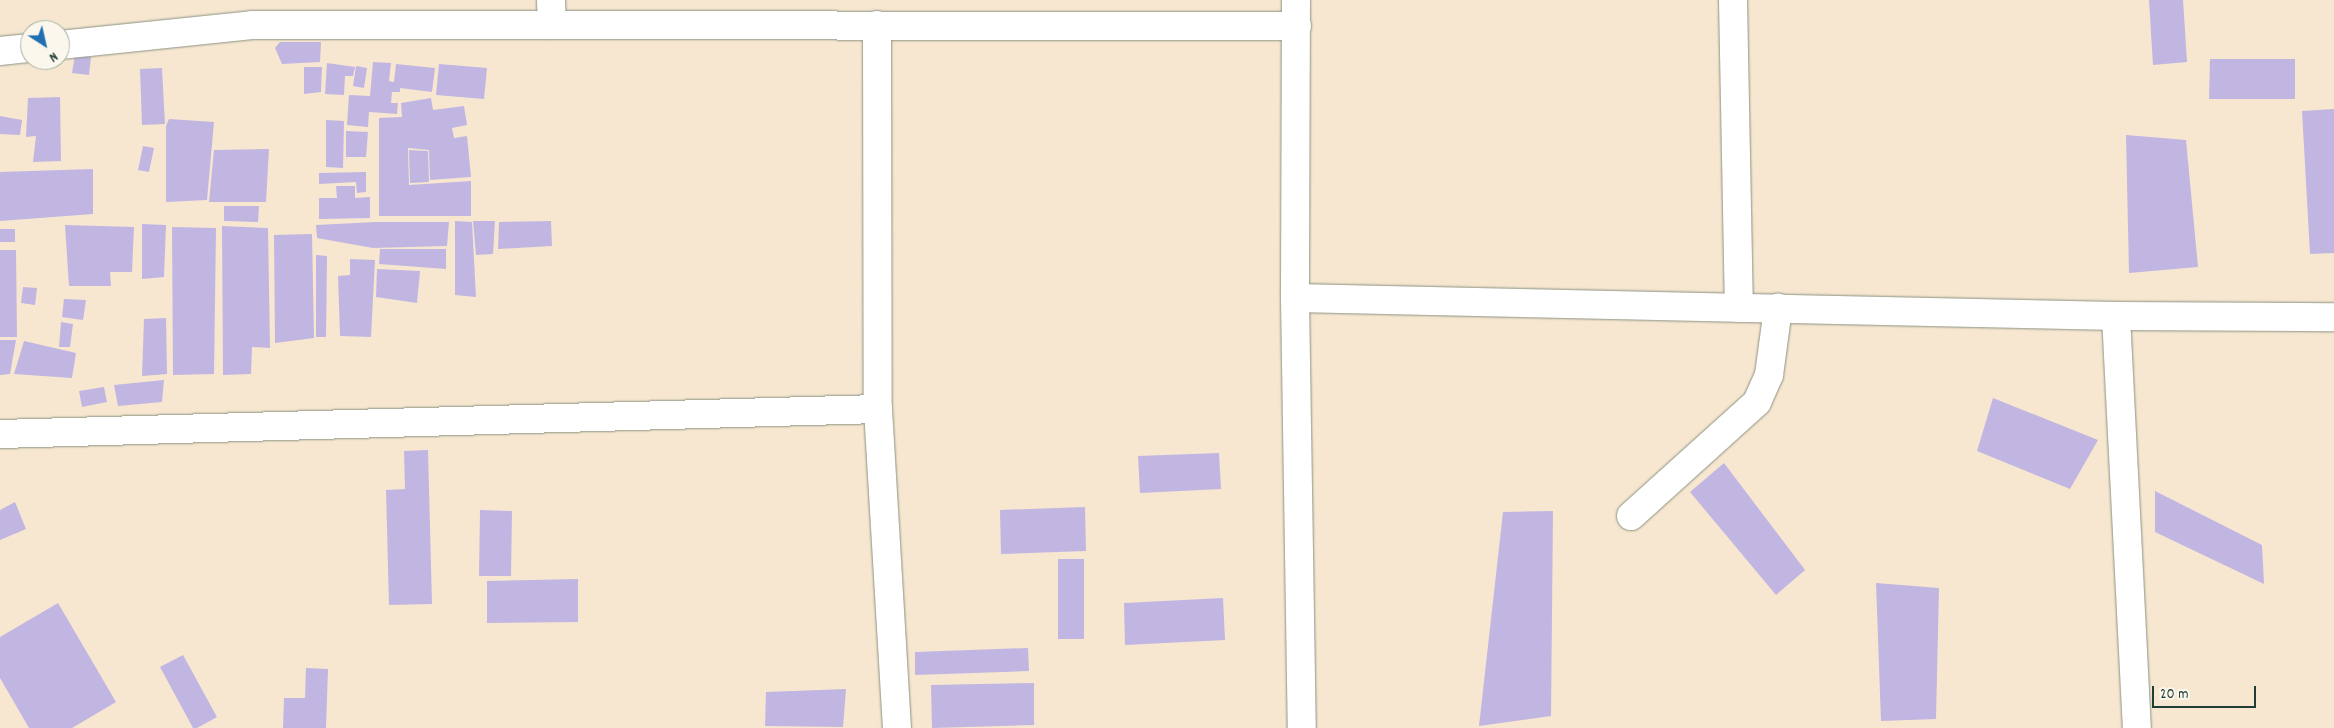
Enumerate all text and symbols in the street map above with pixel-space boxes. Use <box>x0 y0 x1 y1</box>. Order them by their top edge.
north arrow <box>20 20 70 70</box>
text: N <box>44 46 62 67</box>
scale bar <box>2154 676 2258 708</box>
text: 20 m <box>2160 684 2188 706</box>

